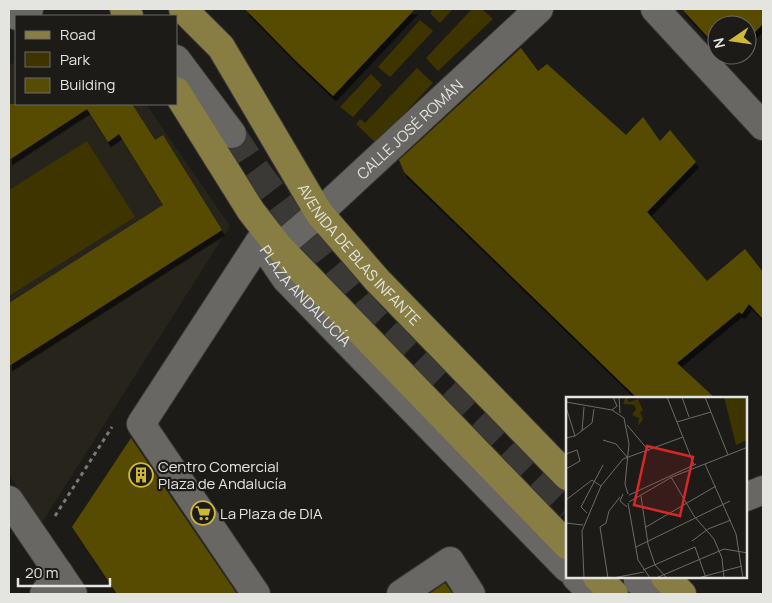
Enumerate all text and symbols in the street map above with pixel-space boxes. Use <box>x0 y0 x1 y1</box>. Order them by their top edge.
legend <box>15 15 178 105</box>
north arrow <box>707 15 757 65</box>
text: Road <box>60 24 96 45</box>
text: N <box>708 36 729 50</box>
text: Park <box>60 49 90 70</box>
text: Building <box>60 74 115 95</box>
street label: CALLE JOSÉ ROMÁN <box>352 74 467 184</box>
street label: AVENIDA DE BLAS INFANTE <box>293 179 426 330</box>
street label: PLAZA ANDALUCÍA <box>255 241 357 351</box>
inset map <box>566 397 747 578</box>
place label: Centro Comercial Plaza de Andalucía <box>158 456 286 494</box>
building icon: Centro Comercial Plaza de Andalucía <box>128 462 154 488</box>
supermarket icon: La Plaza de DIA <box>190 500 216 526</box>
place label: La Plaza de DIA <box>220 503 323 524</box>
scale bar <box>18 556 110 588</box>
text: 20 m <box>25 562 58 583</box>

